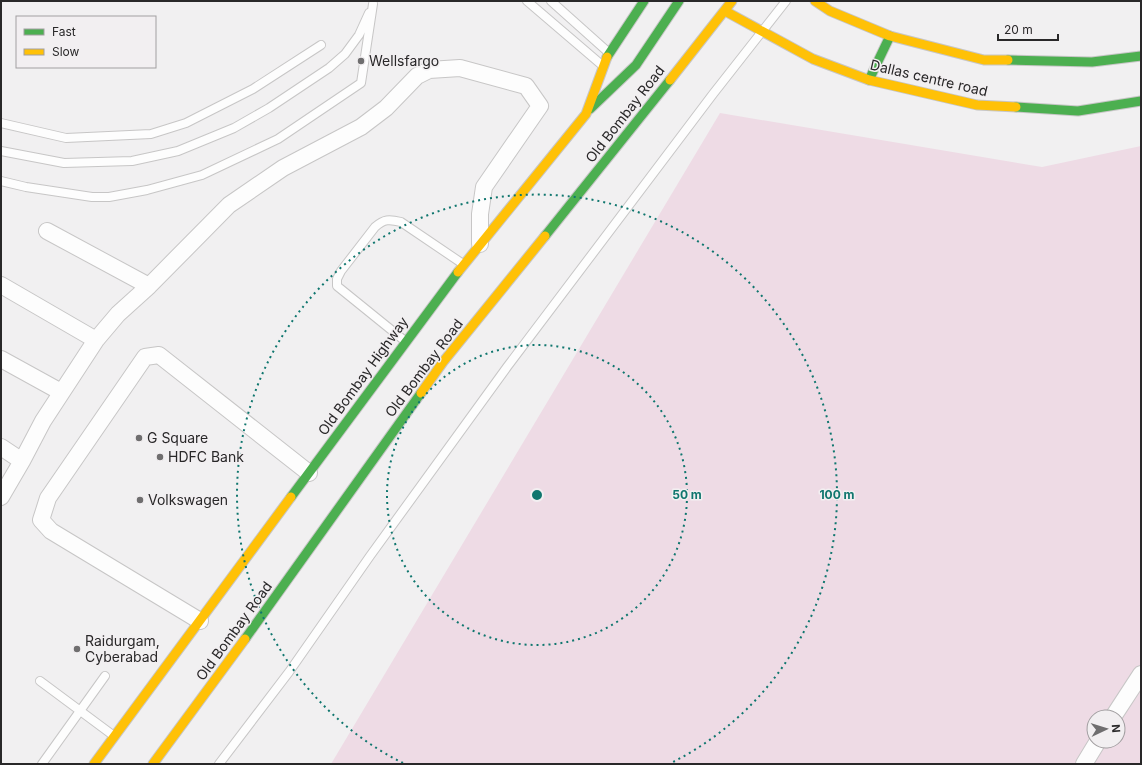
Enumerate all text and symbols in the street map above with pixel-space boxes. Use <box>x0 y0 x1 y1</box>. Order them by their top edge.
legend <box>16 16 156 68</box>
scale bar <box>998 16 1058 42</box>
text: 20 m <box>1004 22 1033 37</box>
text: Fast <box>52 24 76 39</box>
text: Slow <box>52 44 80 59</box>
place label: Wellsfargo <box>369 52 439 69</box>
marker: Wellsfargo <box>356 56 366 66</box>
street label: Dallas centre road <box>869 56 990 99</box>
street label: Old Bombay Road <box>581 62 668 166</box>
street label: Old Bombay Highway <box>314 313 411 438</box>
street label: Old Bombay Road <box>381 315 466 420</box>
place label: G Square <box>147 429 208 446</box>
marker: G Square <box>134 433 144 443</box>
place label: HDFC Bank <box>168 448 244 465</box>
marker: HDFC Bank <box>155 452 165 462</box>
text: 50 m <box>672 487 702 502</box>
text: 100 m <box>819 487 855 502</box>
centre of rings <box>530 488 544 502</box>
place label: Volkswagen <box>148 491 228 508</box>
marker: Volkswagen <box>135 495 145 505</box>
street label: Old Bombay Road <box>192 578 275 684</box>
place label: Raidurgam, Cyberabad <box>85 632 160 665</box>
marker: Raidurgam, Cyberabad <box>72 644 82 654</box>
north arrow <box>1086 709 1126 749</box>
text: N <box>1109 724 1123 733</box>

